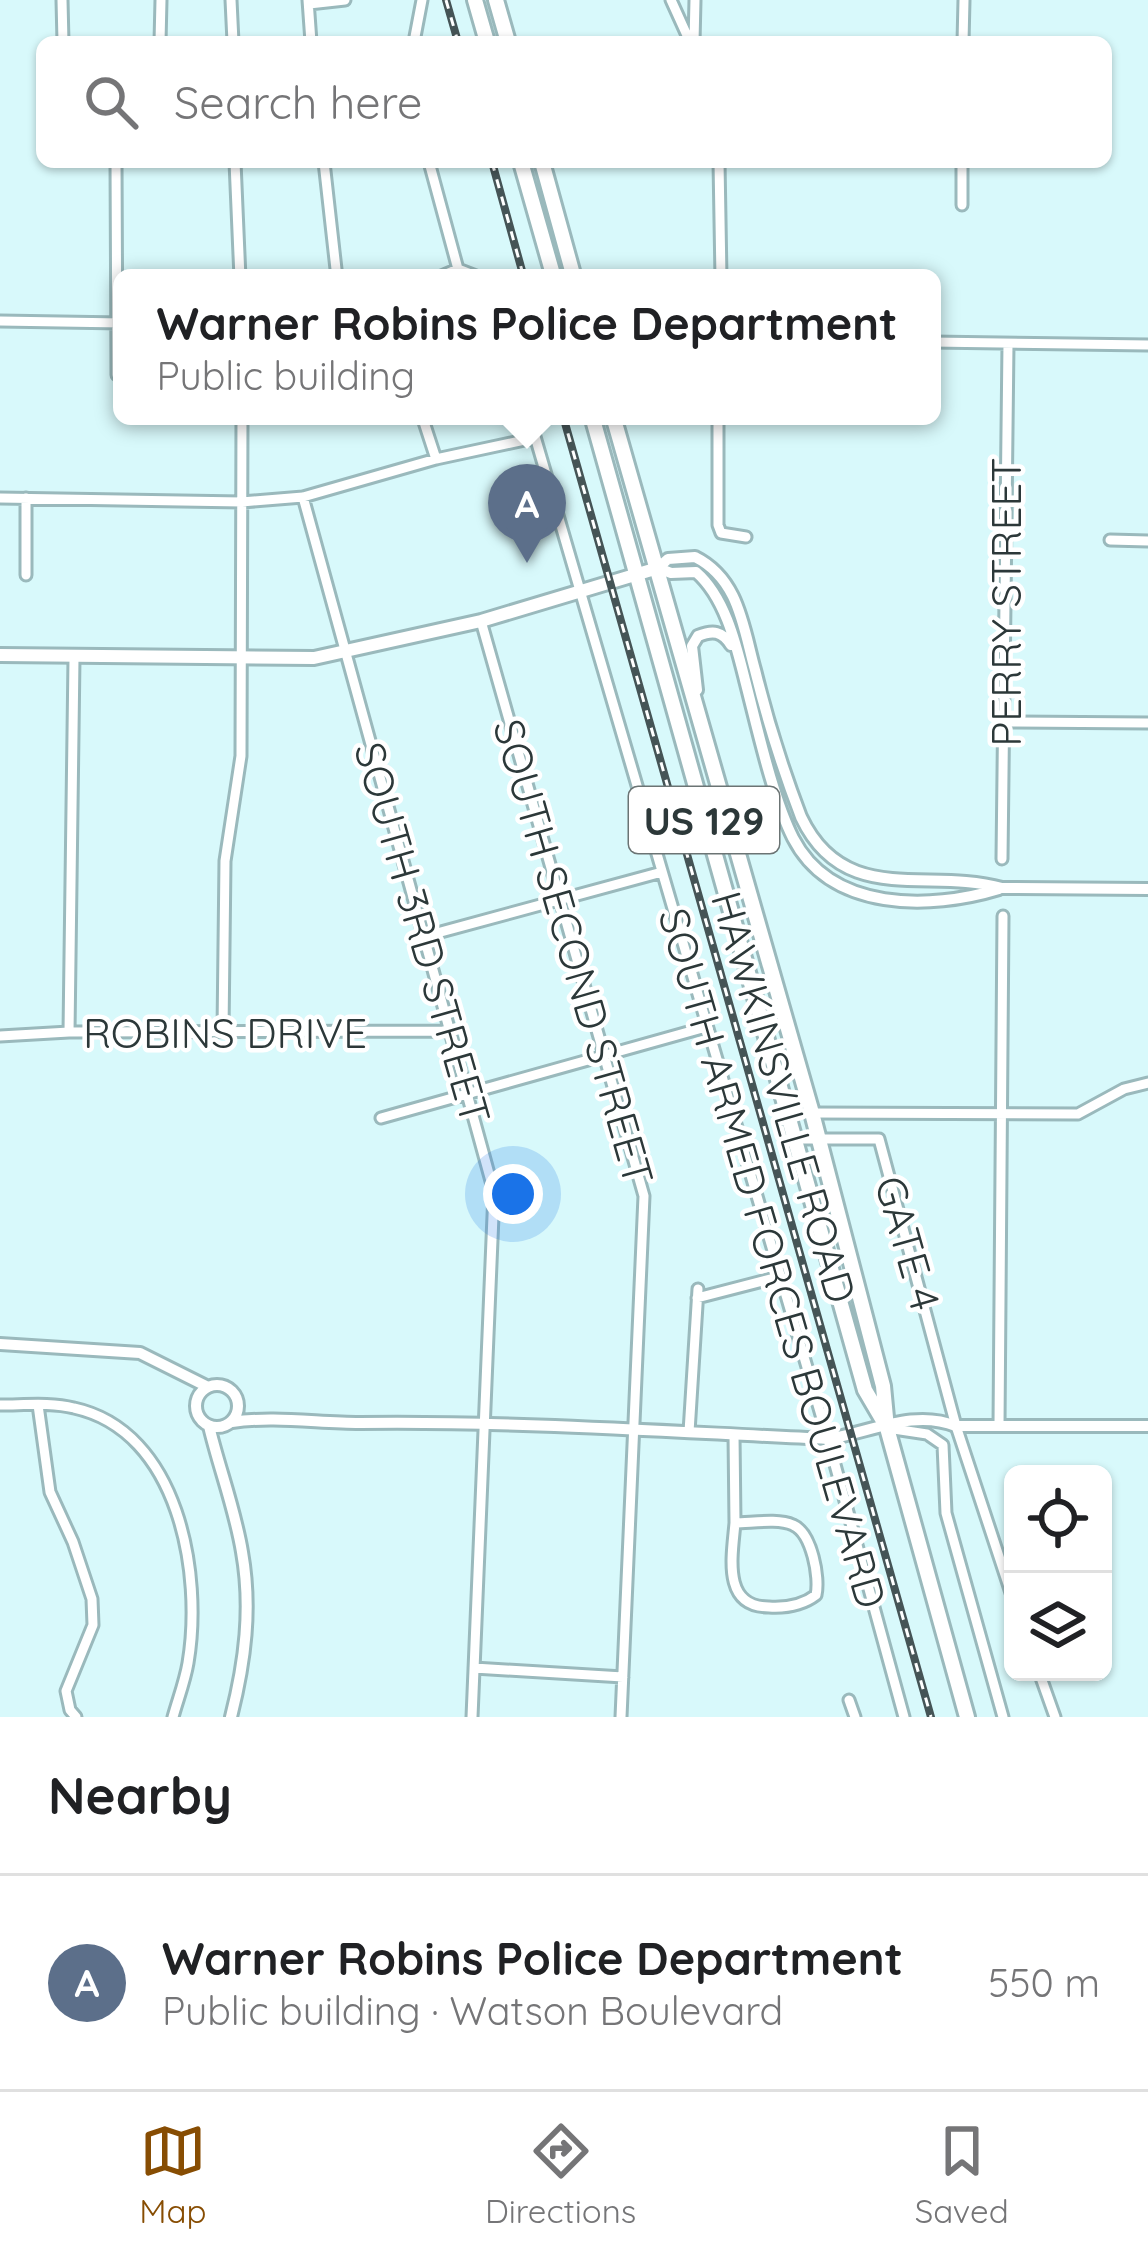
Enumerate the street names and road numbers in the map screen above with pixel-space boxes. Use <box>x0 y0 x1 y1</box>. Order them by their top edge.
street label: PERRY STREET <box>979 457 1032 747</box>
street label: SOUTH SECOND STREET <box>482 713 666 1191</box>
street label: SOUTH 3RD STREET <box>343 736 503 1130</box>
road number: US 129 <box>629 787 779 853</box>
street label: HAWKINSVILLE ROAD <box>700 885 868 1309</box>
street label: SOUTH ARMED FORCES BOULEVARD <box>648 902 898 1614</box>
street label: ROBINS DRIVE <box>83 1006 367 1059</box>
street label: GATE 4 <box>864 1170 952 1316</box>

